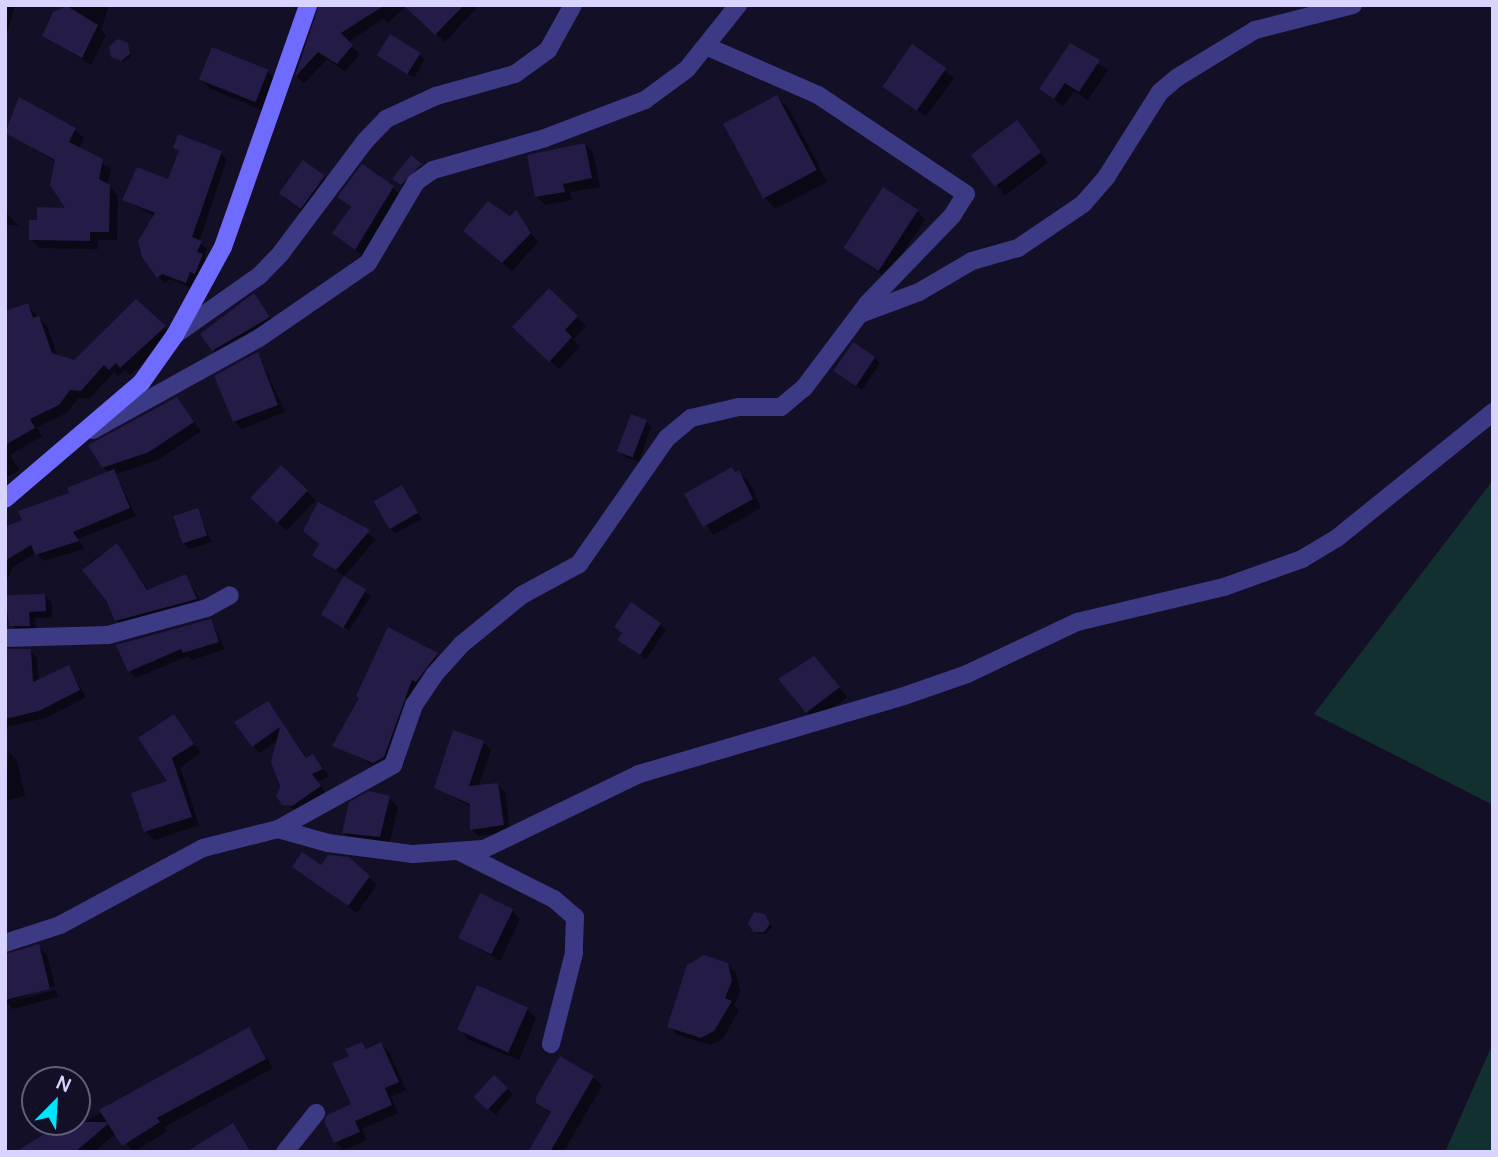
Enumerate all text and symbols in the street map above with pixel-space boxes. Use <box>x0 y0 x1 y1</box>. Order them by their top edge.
north arrow <box>21 1066 91 1136</box>
text: N <box>52 1069 75 1098</box>

